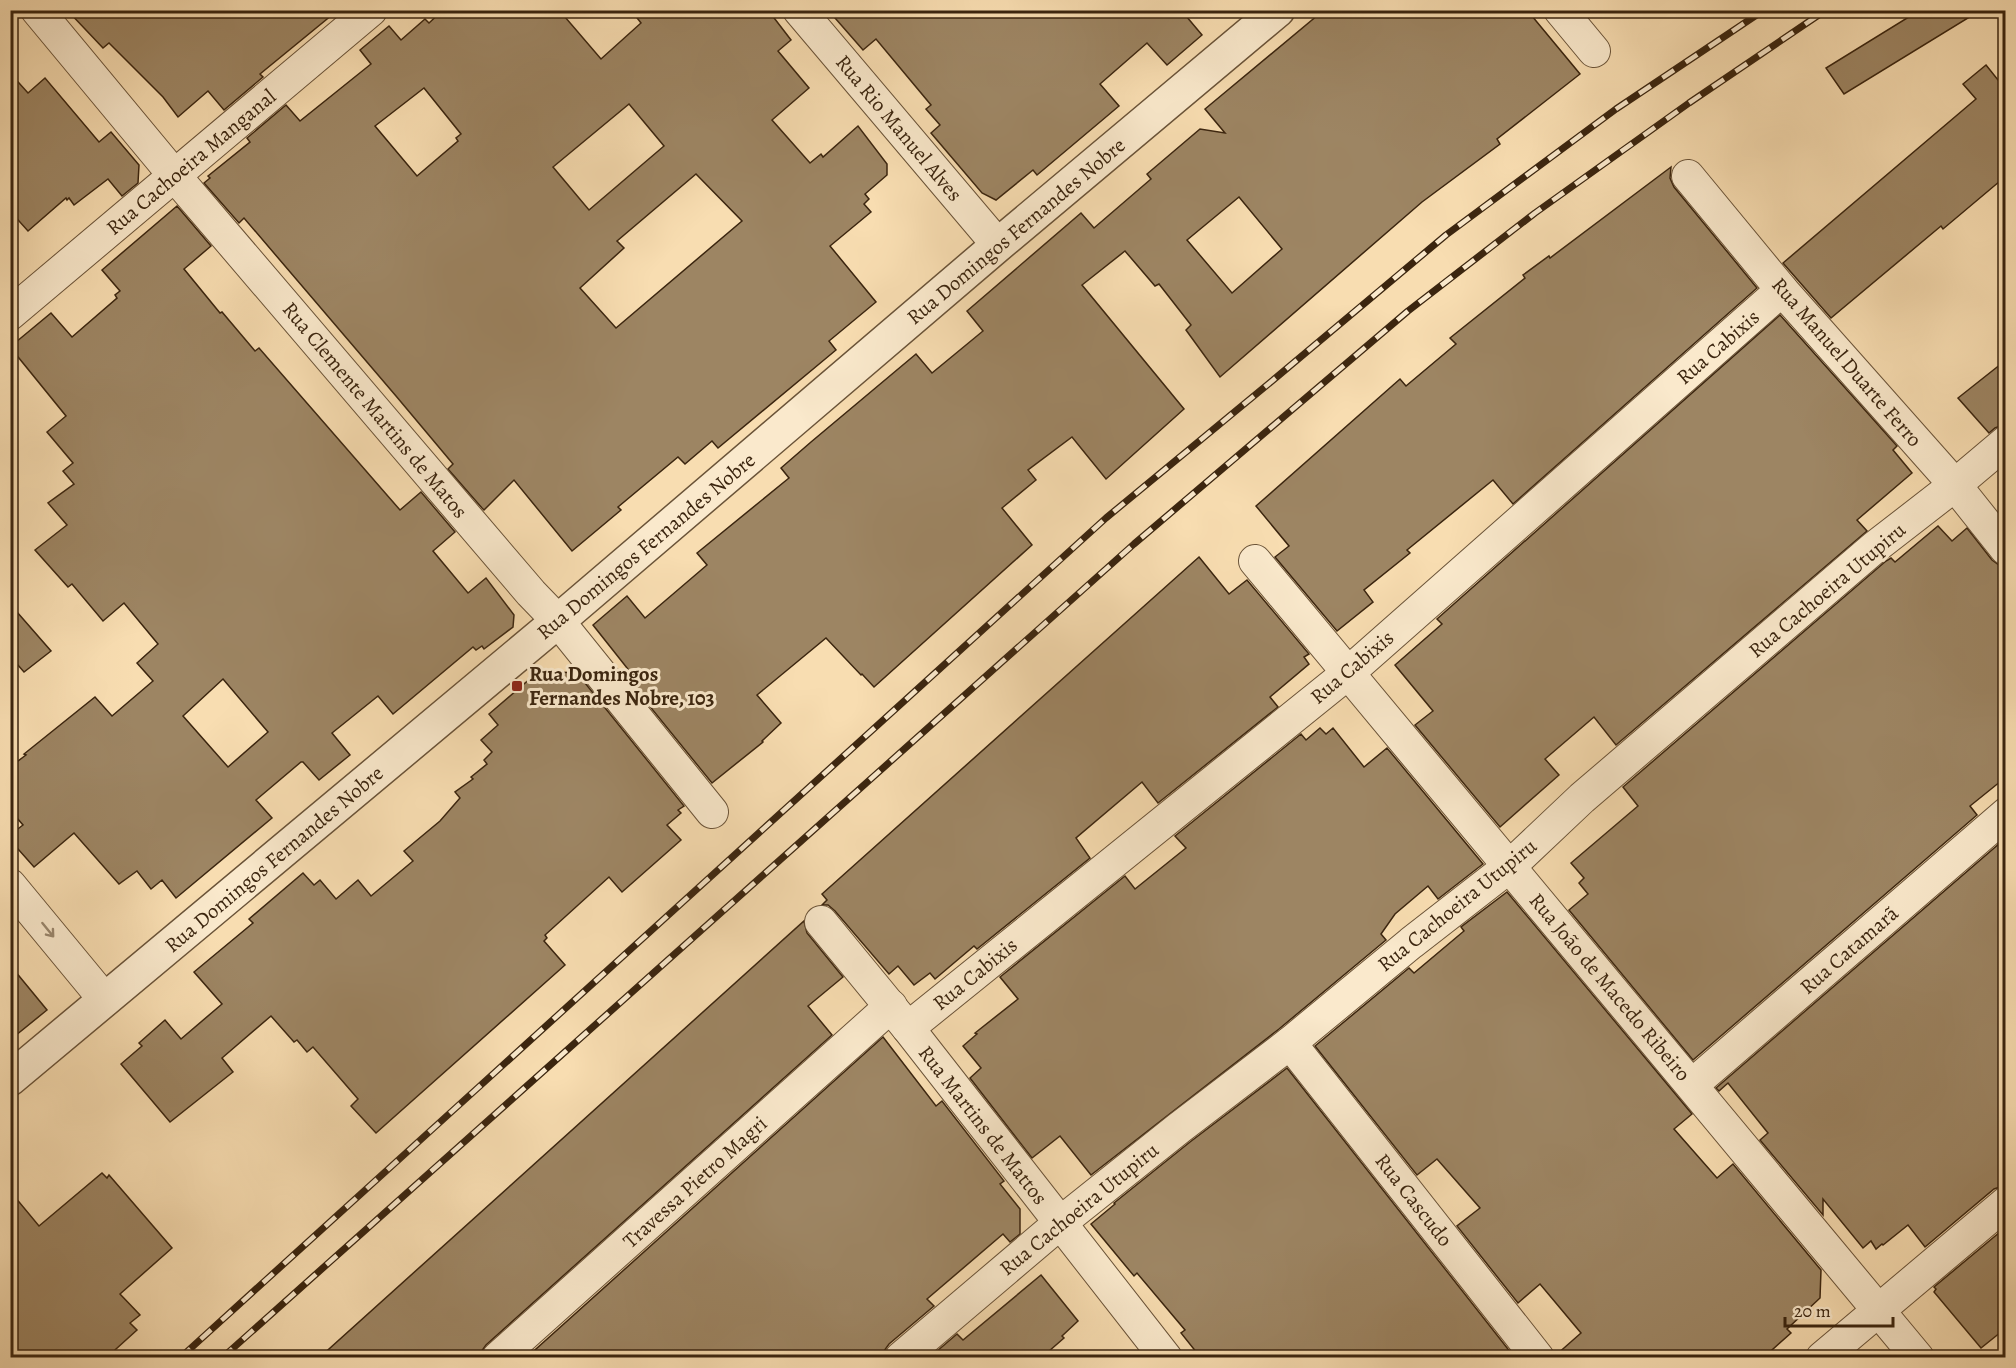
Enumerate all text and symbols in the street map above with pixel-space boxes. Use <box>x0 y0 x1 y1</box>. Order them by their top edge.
street label: Rua Rio Manuel Alves <box>829 49 969 207</box>
street label: Rua Cachoeira Manganal <box>100 83 282 241</box>
street label: Rua Domingos Fernandes Nobre <box>901 131 1131 331</box>
street label: Rua Manuel Duarte Ferro <box>1765 271 1929 453</box>
street label: Rua Clemente Martins de Matos <box>276 296 474 524</box>
street label: Rua Cabixis <box>1671 303 1765 391</box>
street label: Rua Domingos Fernandes Nobre <box>531 446 761 646</box>
street label: Rua Cachoeira Utupiru <box>1742 516 1912 664</box>
street label: Rua Cabixis <box>1304 624 1400 710</box>
place label: Rua Domingos Fernandes Nobre, 103 <box>529 660 715 712</box>
marker: Rua Domingos Fernandes Nobre, 103 <box>510 679 524 693</box>
street label: Rua Domingos Fernandes Nobre <box>159 759 389 959</box>
street label: Rua Cachoeira Utupiru <box>1372 832 1543 978</box>
street label: Rua João de Macedo Ribeiro <box>1523 887 1697 1087</box>
street label: Rua Catamarã <box>1794 899 1904 1001</box>
one-way arrow <box>41 922 54 938</box>
street label: Rua Cabixis <box>927 931 1023 1017</box>
street label: Rua Martins de Mattos <box>912 1040 1054 1210</box>
street label: Travessa Pietro Magri <box>617 1110 773 1254</box>
street label: Rua Cachoeira Utupiru <box>994 1136 1165 1282</box>
street label: Rua Cascudo <box>1369 1148 1459 1252</box>
scale bar <box>1785 1290 1893 1328</box>
text: 20 m <box>1794 1299 1831 1323</box>

